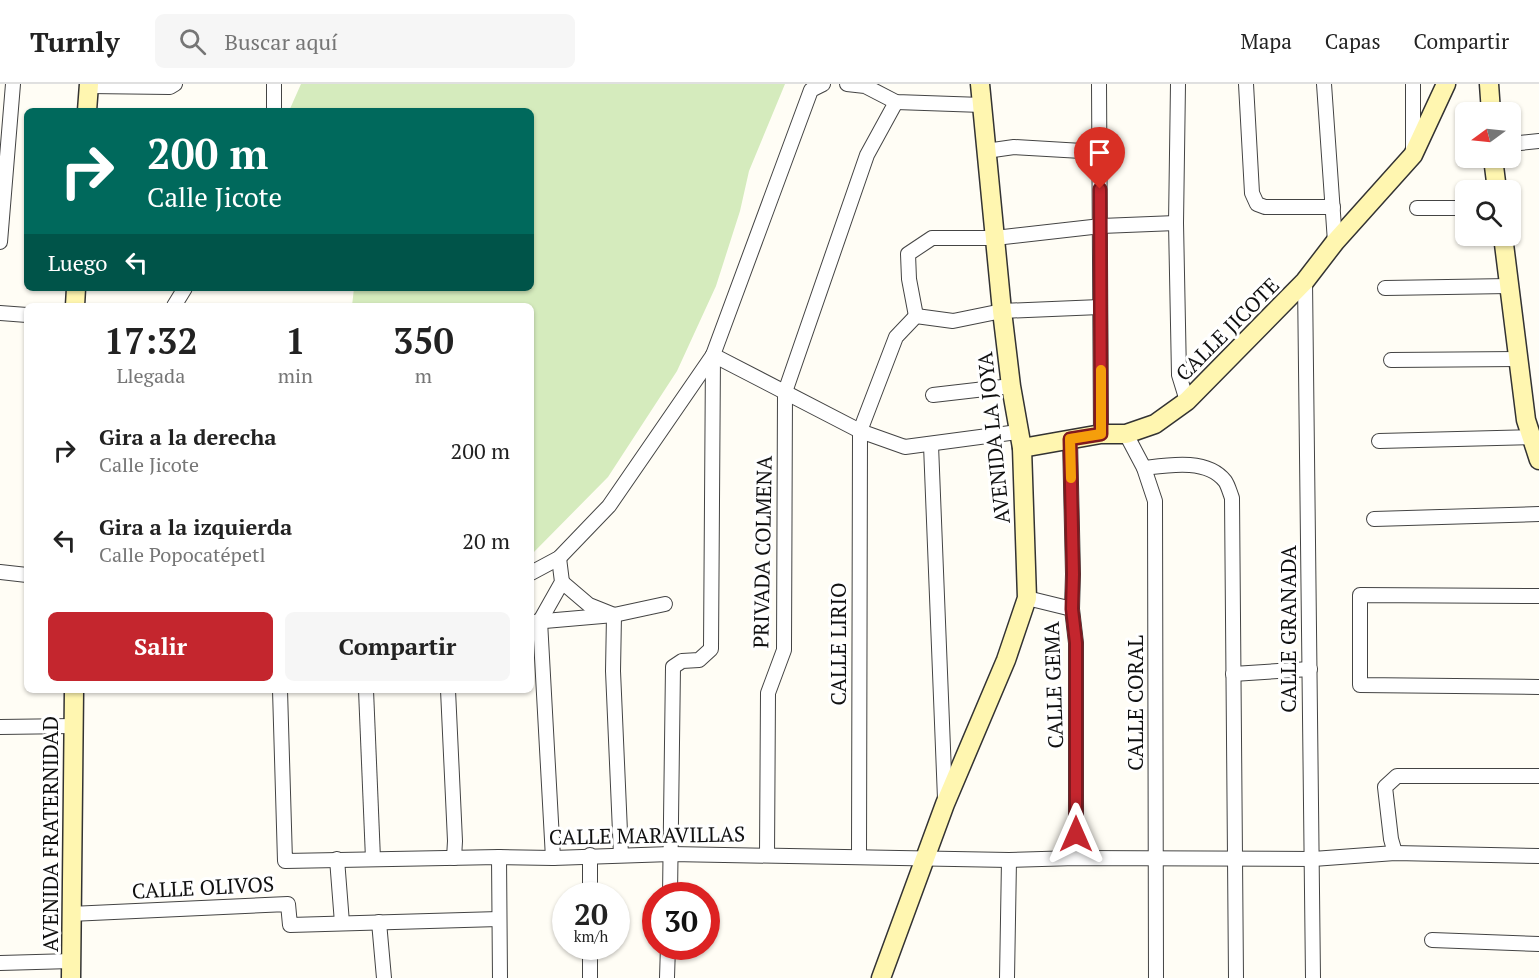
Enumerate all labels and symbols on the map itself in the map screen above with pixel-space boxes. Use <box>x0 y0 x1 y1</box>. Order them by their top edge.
north arrow <box>1455 102 1521 168</box>
pin <box>1074 127 1125 189</box>
street label: CALLE JICOTE <box>1169 271 1285 387</box>
street label: AVENIDA LA JOYA <box>970 350 1016 525</box>
street label: PRIVADA COLMENA <box>746 455 778 649</box>
street label: CALLE GRANADA <box>1274 544 1302 713</box>
street label: CALLE LIRIO <box>824 583 852 705</box>
street label: CALLE GEMA <box>1037 620 1069 749</box>
street label: CALLE CORAL <box>1121 635 1149 771</box>
street label: AVENIDA FRATERNIDAD <box>36 716 64 952</box>
position arrow <box>1044 802 1108 866</box>
street label: CALLE MARAVILLAS <box>549 819 745 851</box>
street label: CALLE OLIVOS <box>131 869 275 905</box>
speed limit sign: 30 <box>642 882 720 960</box>

